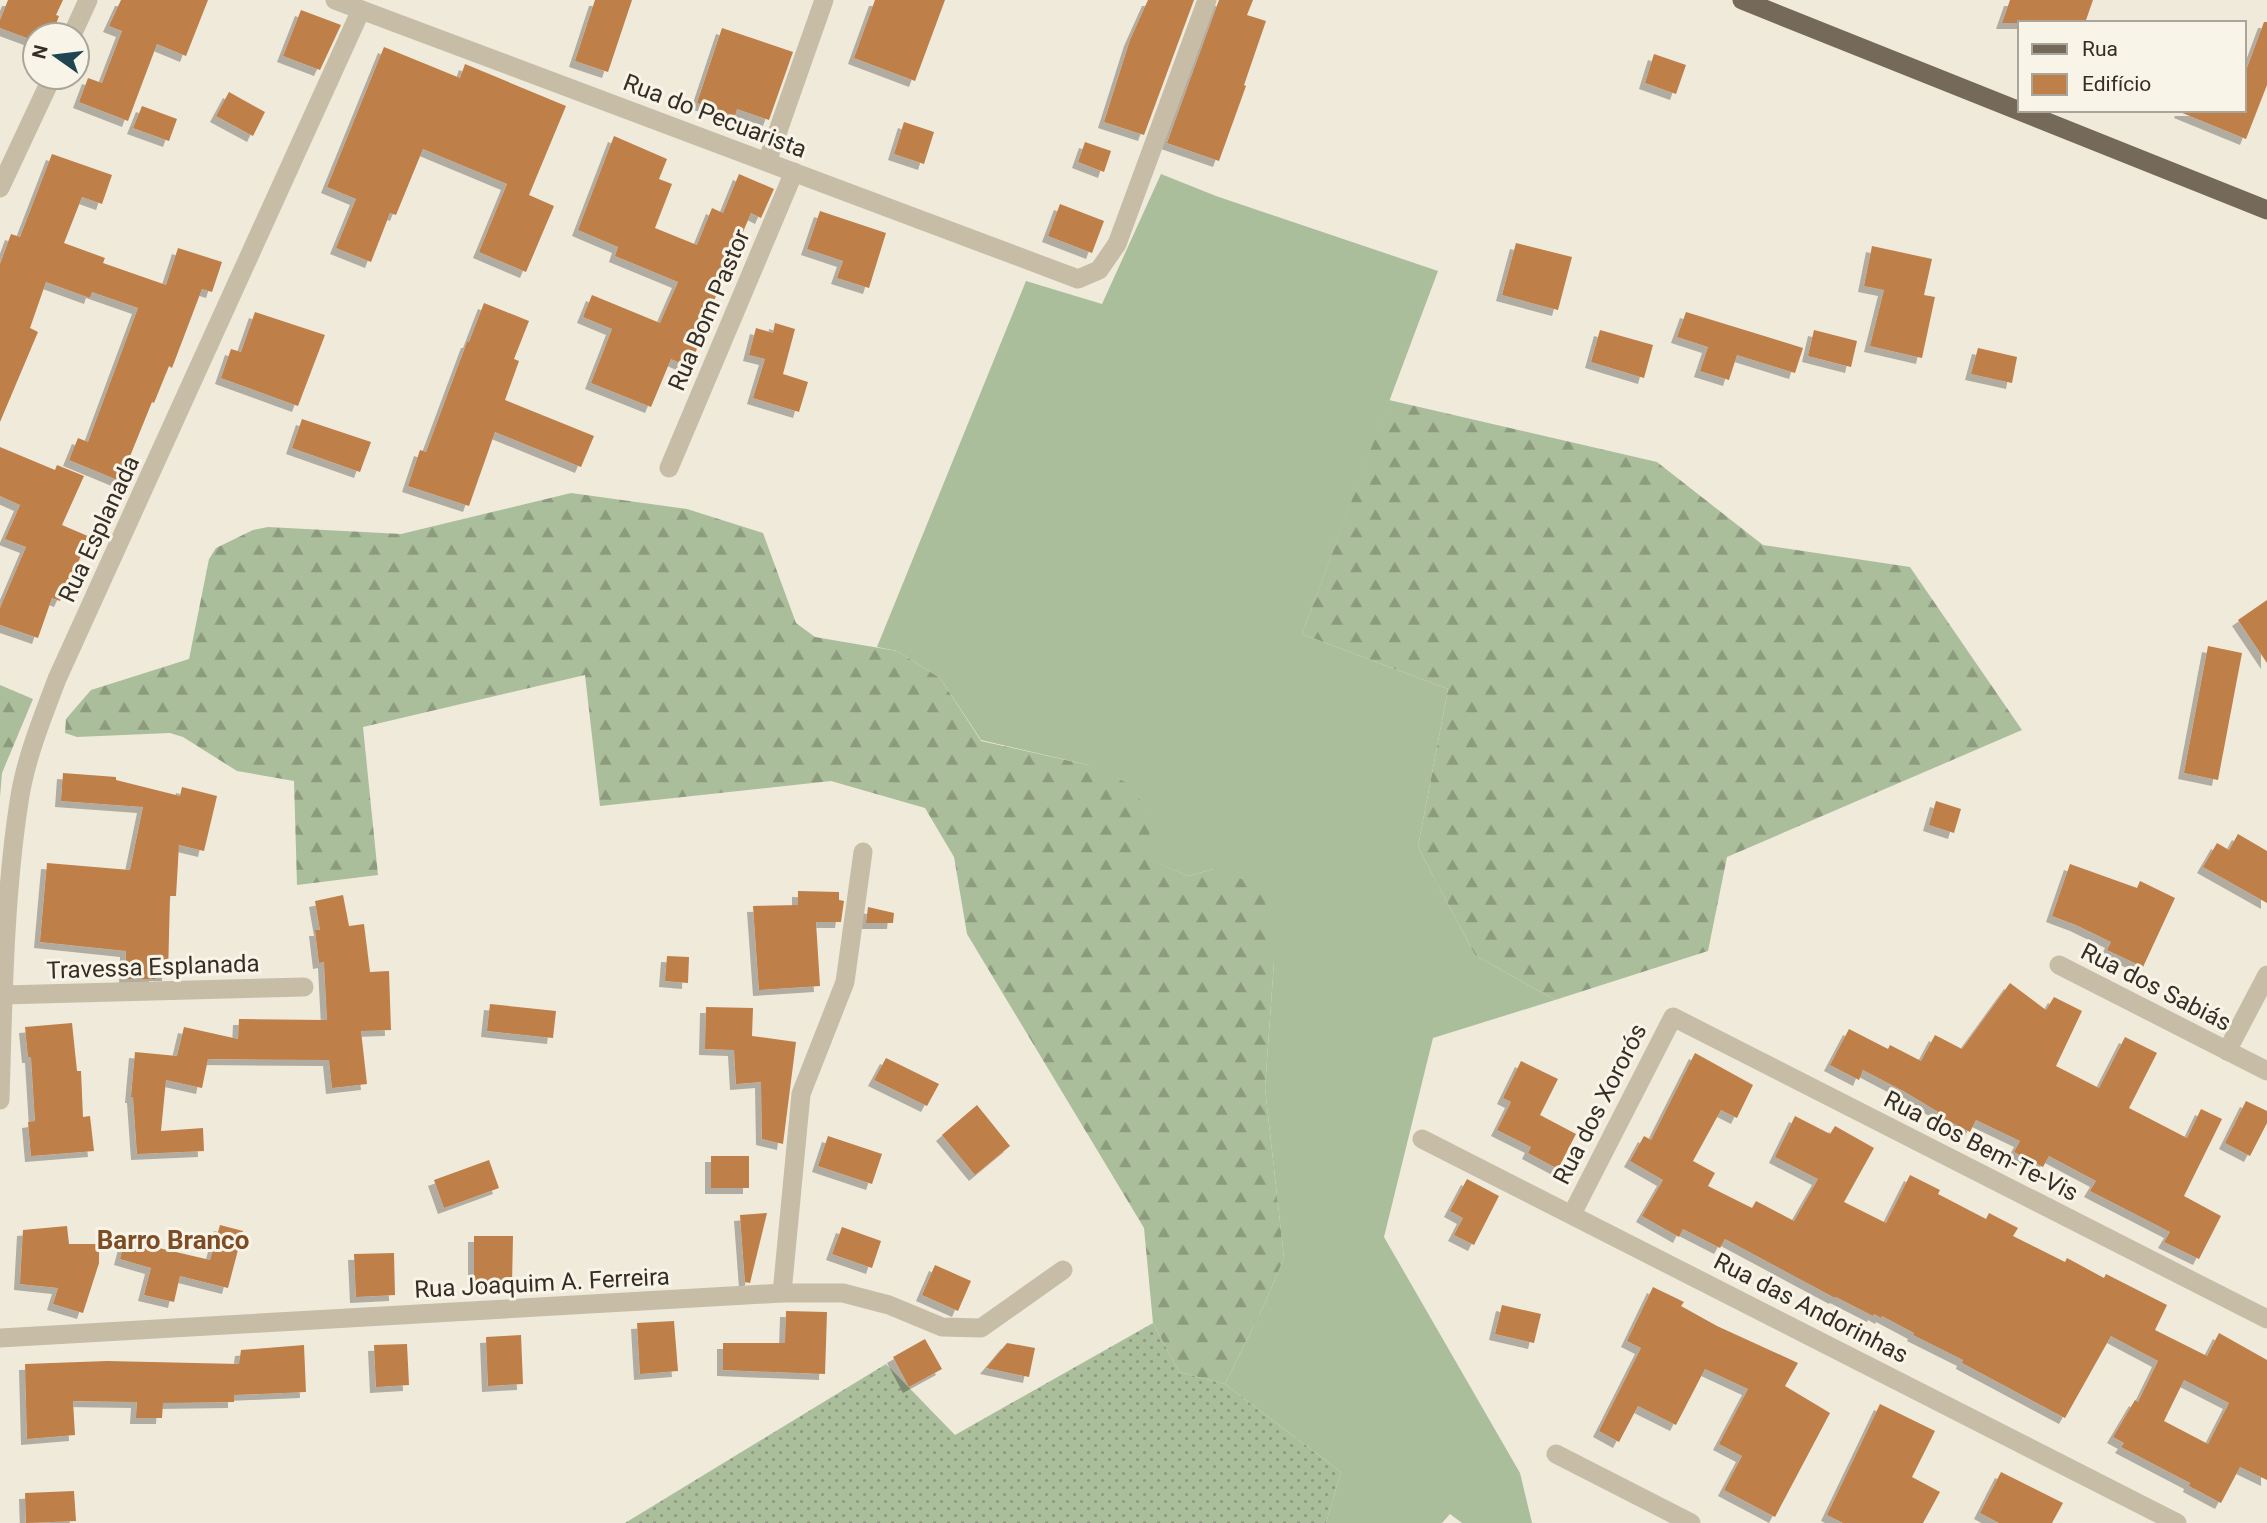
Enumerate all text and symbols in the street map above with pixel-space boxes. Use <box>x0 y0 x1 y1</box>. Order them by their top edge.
north arrow <box>21 21 91 91</box>
legend <box>2018 21 2246 112</box>
text: Rua <box>2082 37 2118 61</box>
text: N <box>27 43 53 61</box>
street label: Rua do Pecuarista <box>619 68 811 164</box>
text: Edifício <box>2082 72 2151 96</box>
street label: Rua Bom Pastor <box>662 225 756 395</box>
street label: Rua Esplanada <box>53 451 145 607</box>
street label: Rua dos Sabiás <box>2076 937 2236 1037</box>
street label: Travessa Esplanada <box>46 949 260 985</box>
street label: Rua dos Xororós <box>1547 1019 1653 1189</box>
street label: Rua dos Bem-Te-Vis <box>1879 1085 2083 1207</box>
district label: Barro Branco <box>97 1225 249 1255</box>
street label: Rua das Andorinhas <box>1709 1247 1913 1369</box>
street label: Rua Joaquim A. Ferreira <box>414 1262 670 1304</box>

